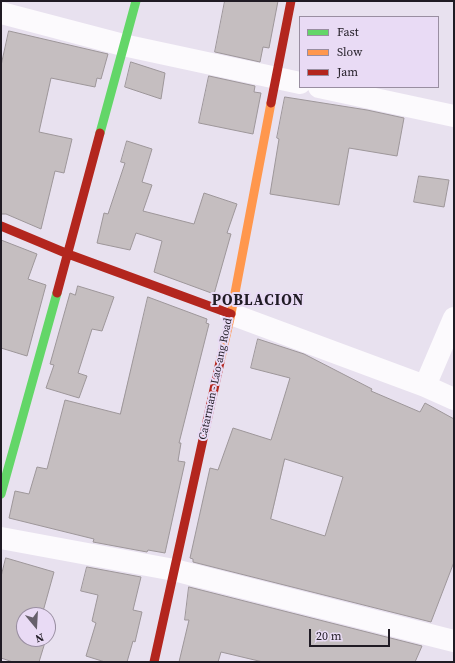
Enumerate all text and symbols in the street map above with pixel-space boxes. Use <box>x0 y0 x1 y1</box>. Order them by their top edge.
legend <box>299 16 439 88</box>
text: Fast <box>337 24 359 40</box>
text: Slow <box>337 44 362 60</box>
text: Jam <box>337 64 358 80</box>
district label: POBLACION <box>212 292 304 310</box>
street label: Catarman - Lao-ang Road <box>197 317 235 441</box>
north arrow <box>16 607 56 647</box>
scale bar <box>311 621 392 647</box>
text: 20 m <box>316 628 342 644</box>
text: N <box>33 630 46 646</box>

